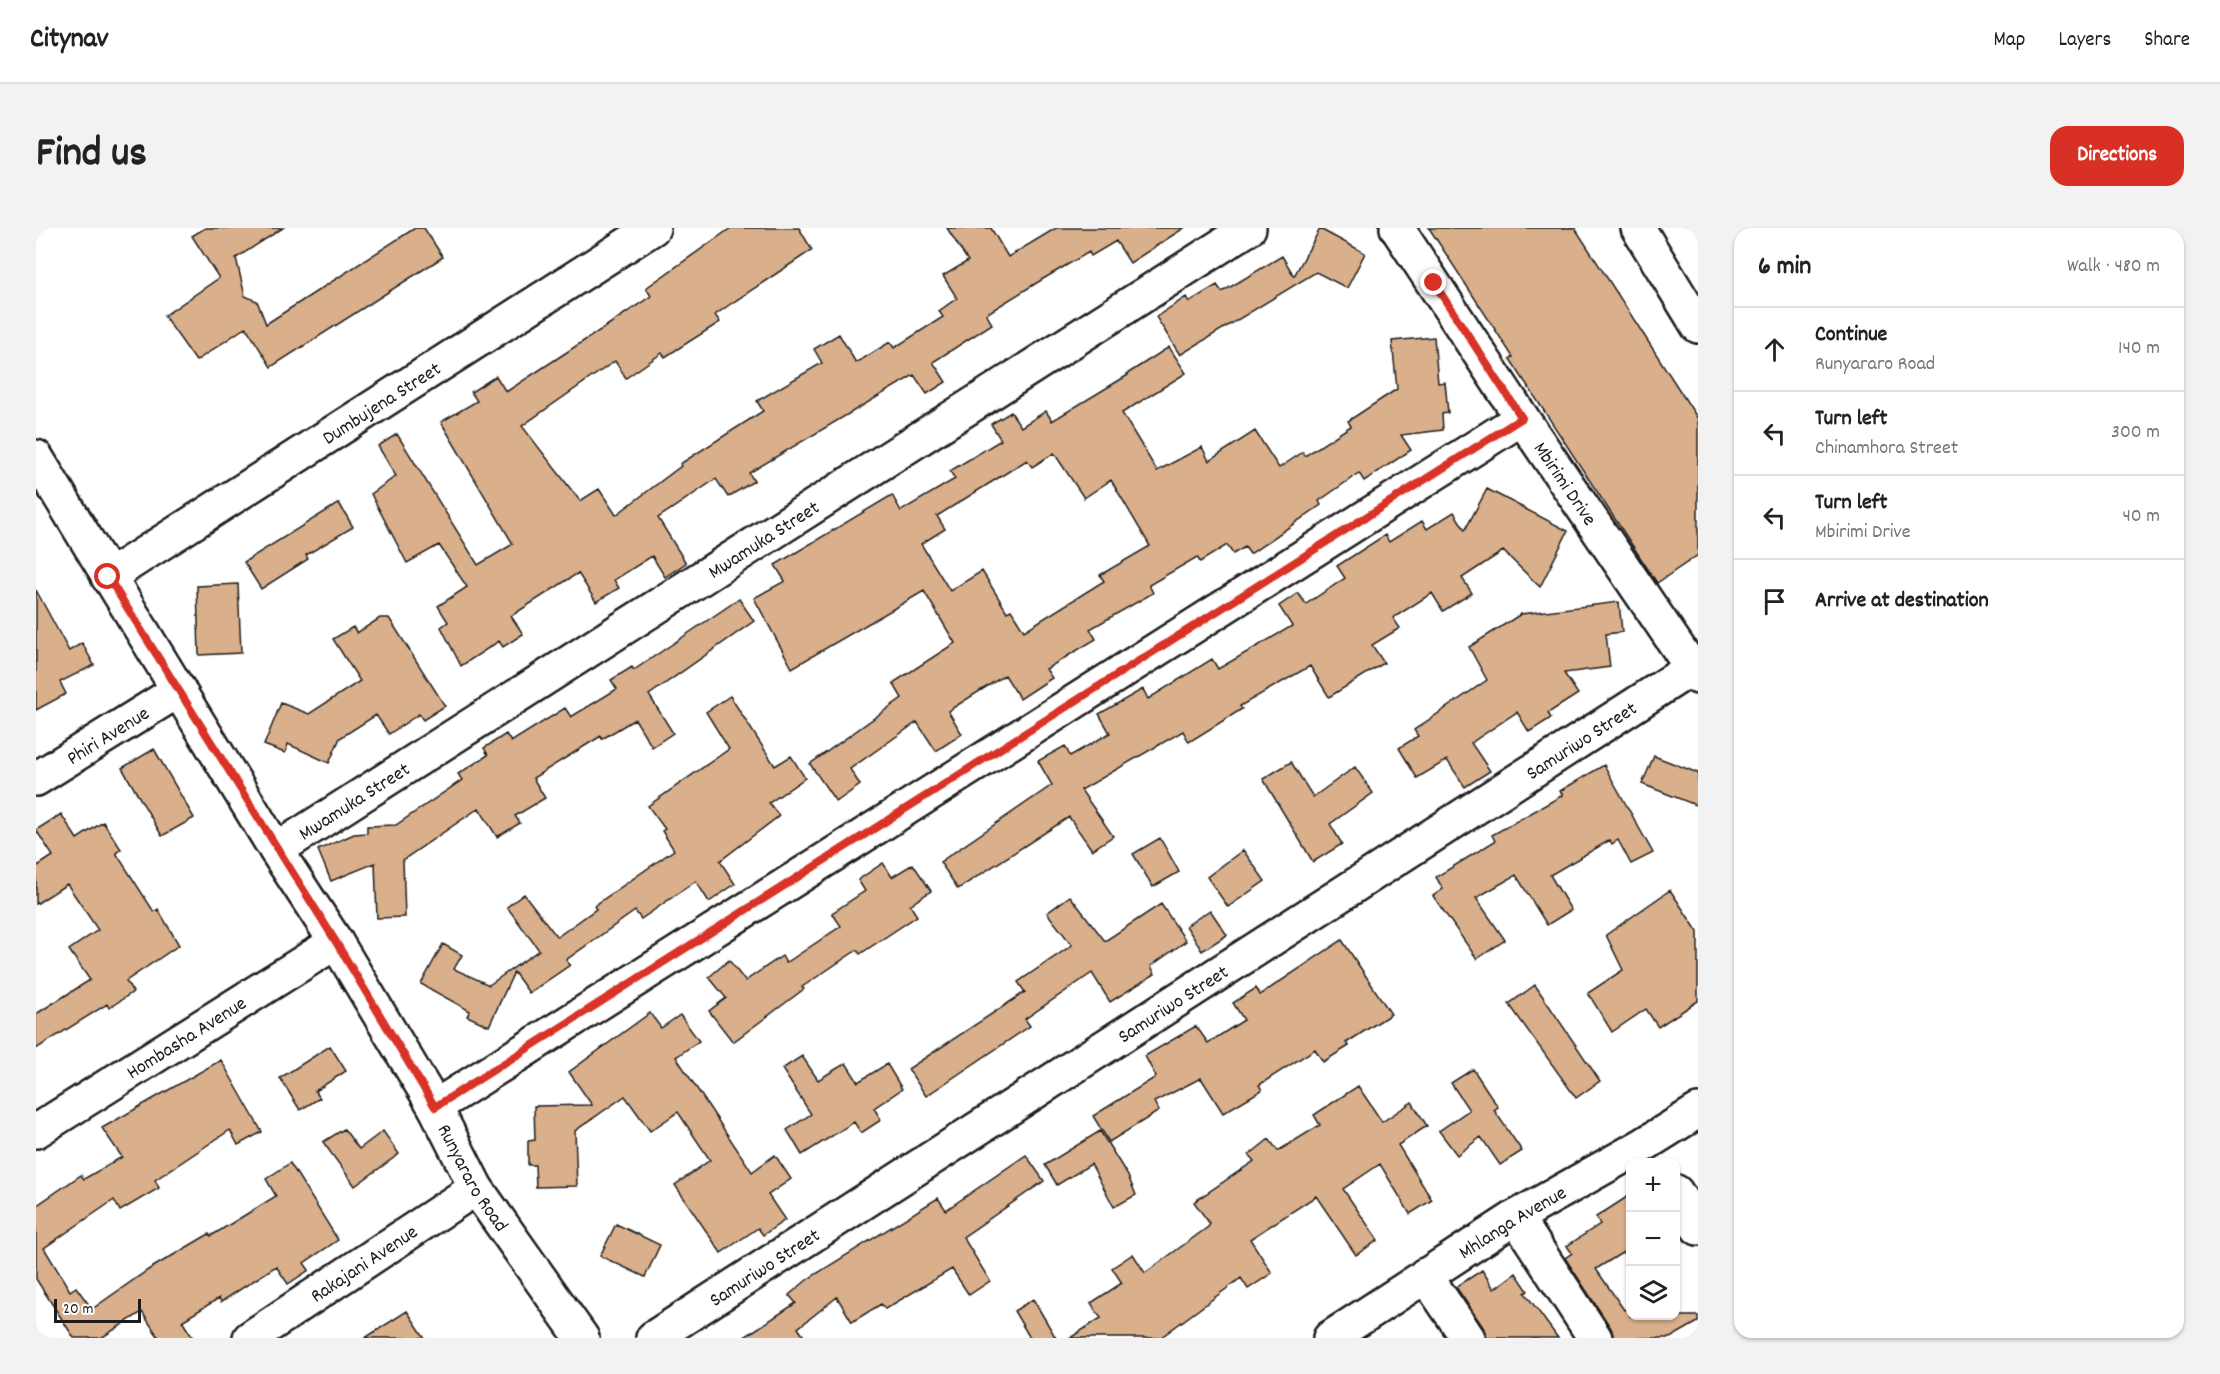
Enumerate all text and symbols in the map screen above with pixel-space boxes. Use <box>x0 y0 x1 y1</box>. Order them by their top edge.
text: Citynav <box>30 21 108 61</box>
text: Map <box>1994 26 2025 56</box>
text: Layers <box>2058 26 2111 56</box>
text: Share <box>2144 26 2190 56</box>
text: Find us <box>36 126 147 186</box>
button: Directions <box>2050 126 2184 186</box>
text: 6 min <box>1758 249 1811 286</box>
text: Walk · 480 m <box>2067 253 2160 281</box>
route end <box>1420 269 1446 295</box>
text: Continue <box>1815 320 1887 351</box>
icon: ahead <box>1758 333 1791 366</box>
text: 140 m <box>2118 335 2160 363</box>
text: Runyararo Road <box>1815 351 1935 379</box>
street label: Dumbujena Street <box>318 356 447 453</box>
text: Turn left <box>1815 404 1887 435</box>
icon: left <box>1758 417 1791 450</box>
text: 300 m <box>2111 419 2160 447</box>
text: Chinamhora Street <box>1815 435 1958 463</box>
street label: Mbirimi Drive <box>1525 437 1602 532</box>
text: Turn left <box>1815 488 1887 519</box>
street label: Mwamuka Street <box>703 495 826 587</box>
icon: left <box>1758 501 1791 534</box>
text: 40 m <box>2122 503 2160 531</box>
text: Mbirimi Drive <box>1815 519 1911 547</box>
route start <box>94 563 120 589</box>
icon: arrive <box>1758 585 1791 618</box>
text: Arrive at destination <box>1815 586 1989 617</box>
street label: Samuriwo Street <box>1522 696 1643 788</box>
street label: Phiri Avenue <box>62 701 156 773</box>
street label: Mwamuka Street <box>294 757 416 849</box>
street label: Samuriwo Street <box>1113 959 1235 1052</box>
street label: Hombasha Avenue <box>122 991 253 1088</box>
street label: Runyararo Road <box>429 1120 514 1238</box>
map controls <box>1626 1158 1680 1320</box>
button: + <box>1626 1158 1680 1212</box>
street label: Mhlanga Avenue <box>1454 1180 1572 1268</box>
button: − <box>1626 1212 1680 1266</box>
street label: Rakajani Avenue <box>306 1219 424 1311</box>
street label: Samuriwo Street <box>705 1223 826 1315</box>
button: layers <box>1626 1266 1680 1320</box>
scale bar <box>54 1296 141 1324</box>
text: 20 m <box>63 1298 93 1321</box>

